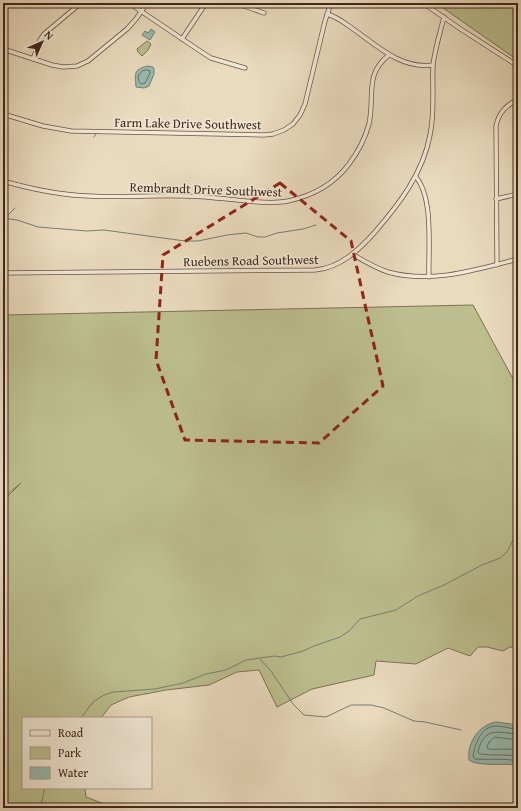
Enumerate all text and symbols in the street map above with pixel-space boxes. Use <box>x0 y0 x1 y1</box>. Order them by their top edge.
north arrow <box>22 22 62 62</box>
text: N <box>41 27 58 44</box>
street label: Farm Lake Drive Southwest <box>114 113 262 134</box>
street label: Rembrandt Drive Southwest <box>129 177 283 202</box>
street label: Ruebens Road Southwest <box>183 250 319 271</box>
legend <box>22 717 152 789</box>
text: Road <box>58 724 84 741</box>
text: Park <box>58 744 82 761</box>
text: Water <box>58 764 88 781</box>

